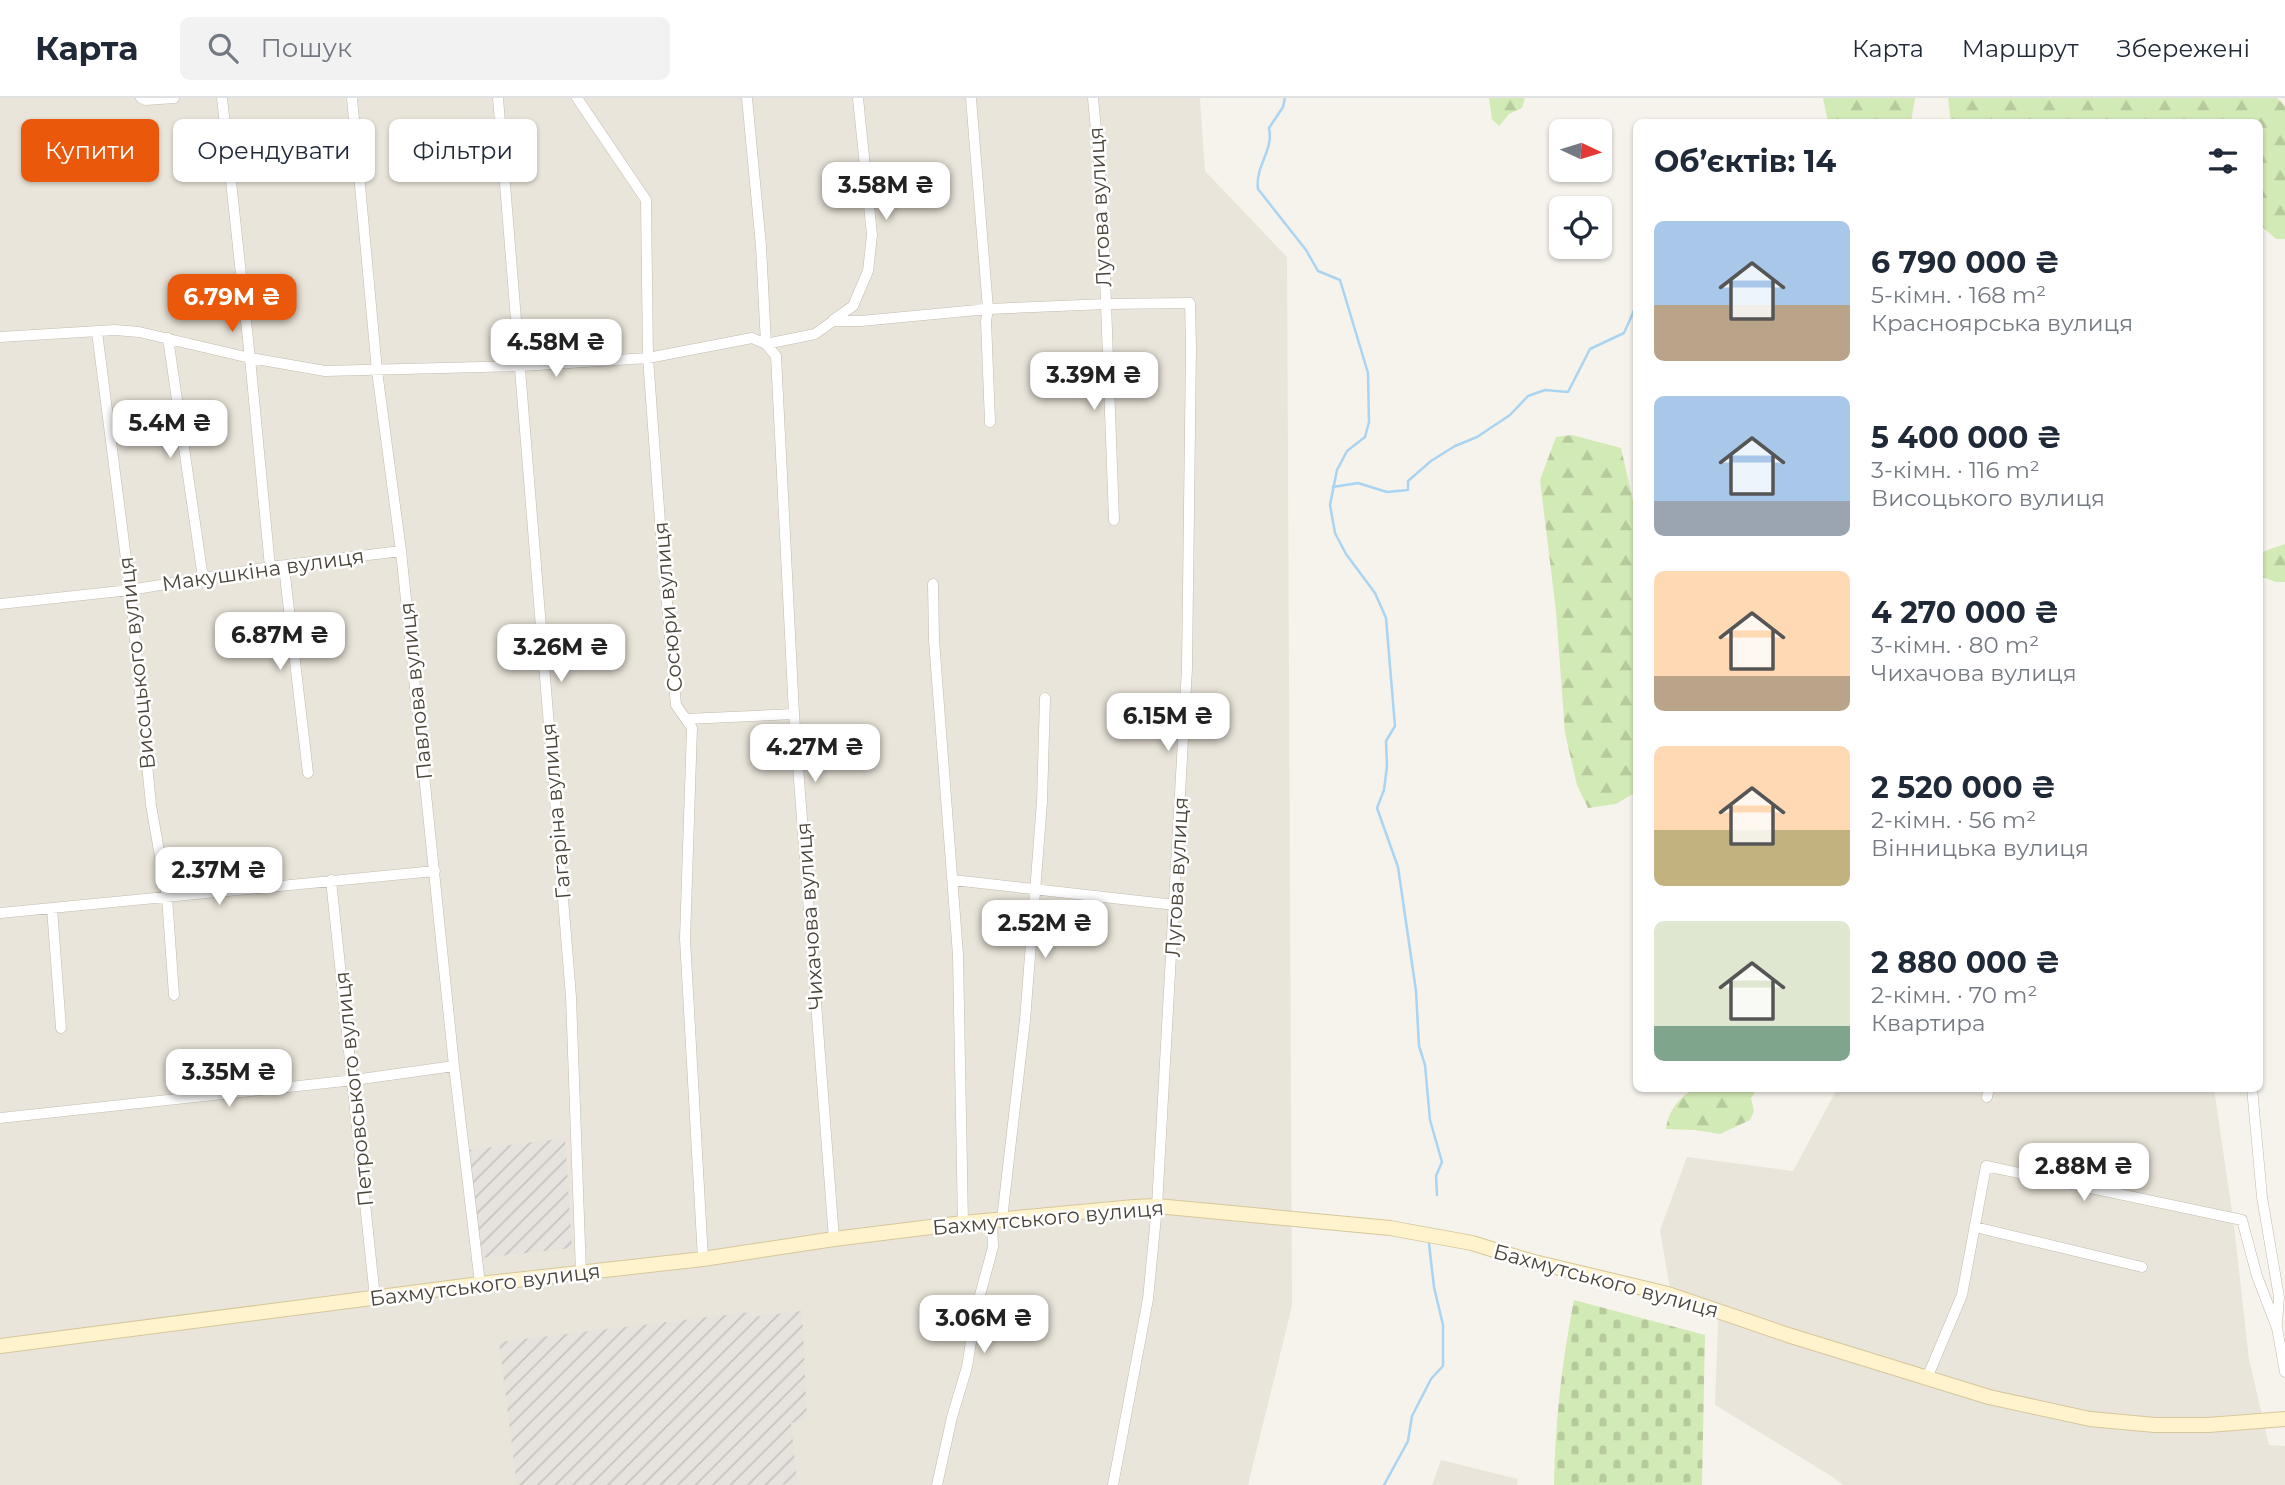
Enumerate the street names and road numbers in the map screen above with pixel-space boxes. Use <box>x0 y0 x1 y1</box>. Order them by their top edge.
street label: Лугова вулиця <box>1083 126 1116 288</box>
street label: Сосюри вулиця <box>648 521 687 693</box>
street label: Макушкіна вулиця <box>160 543 366 596</box>
street label: Висоцького вулиця <box>113 555 160 771</box>
street label: Павлова вулиця <box>394 601 437 781</box>
street label: Гагаріна вулиця <box>535 722 576 900</box>
street label: Лугова вулиця <box>1160 796 1193 958</box>
street label: Чихачова вулиця <box>790 821 829 1011</box>
street label: Петровського вулиця <box>329 970 378 1208</box>
street label: Бахмутського вулиця <box>931 1195 1165 1240</box>
street label: Бахмутського вулиця <box>1491 1238 1722 1323</box>
street label: Бахмутського вулиця <box>368 1258 602 1311</box>

